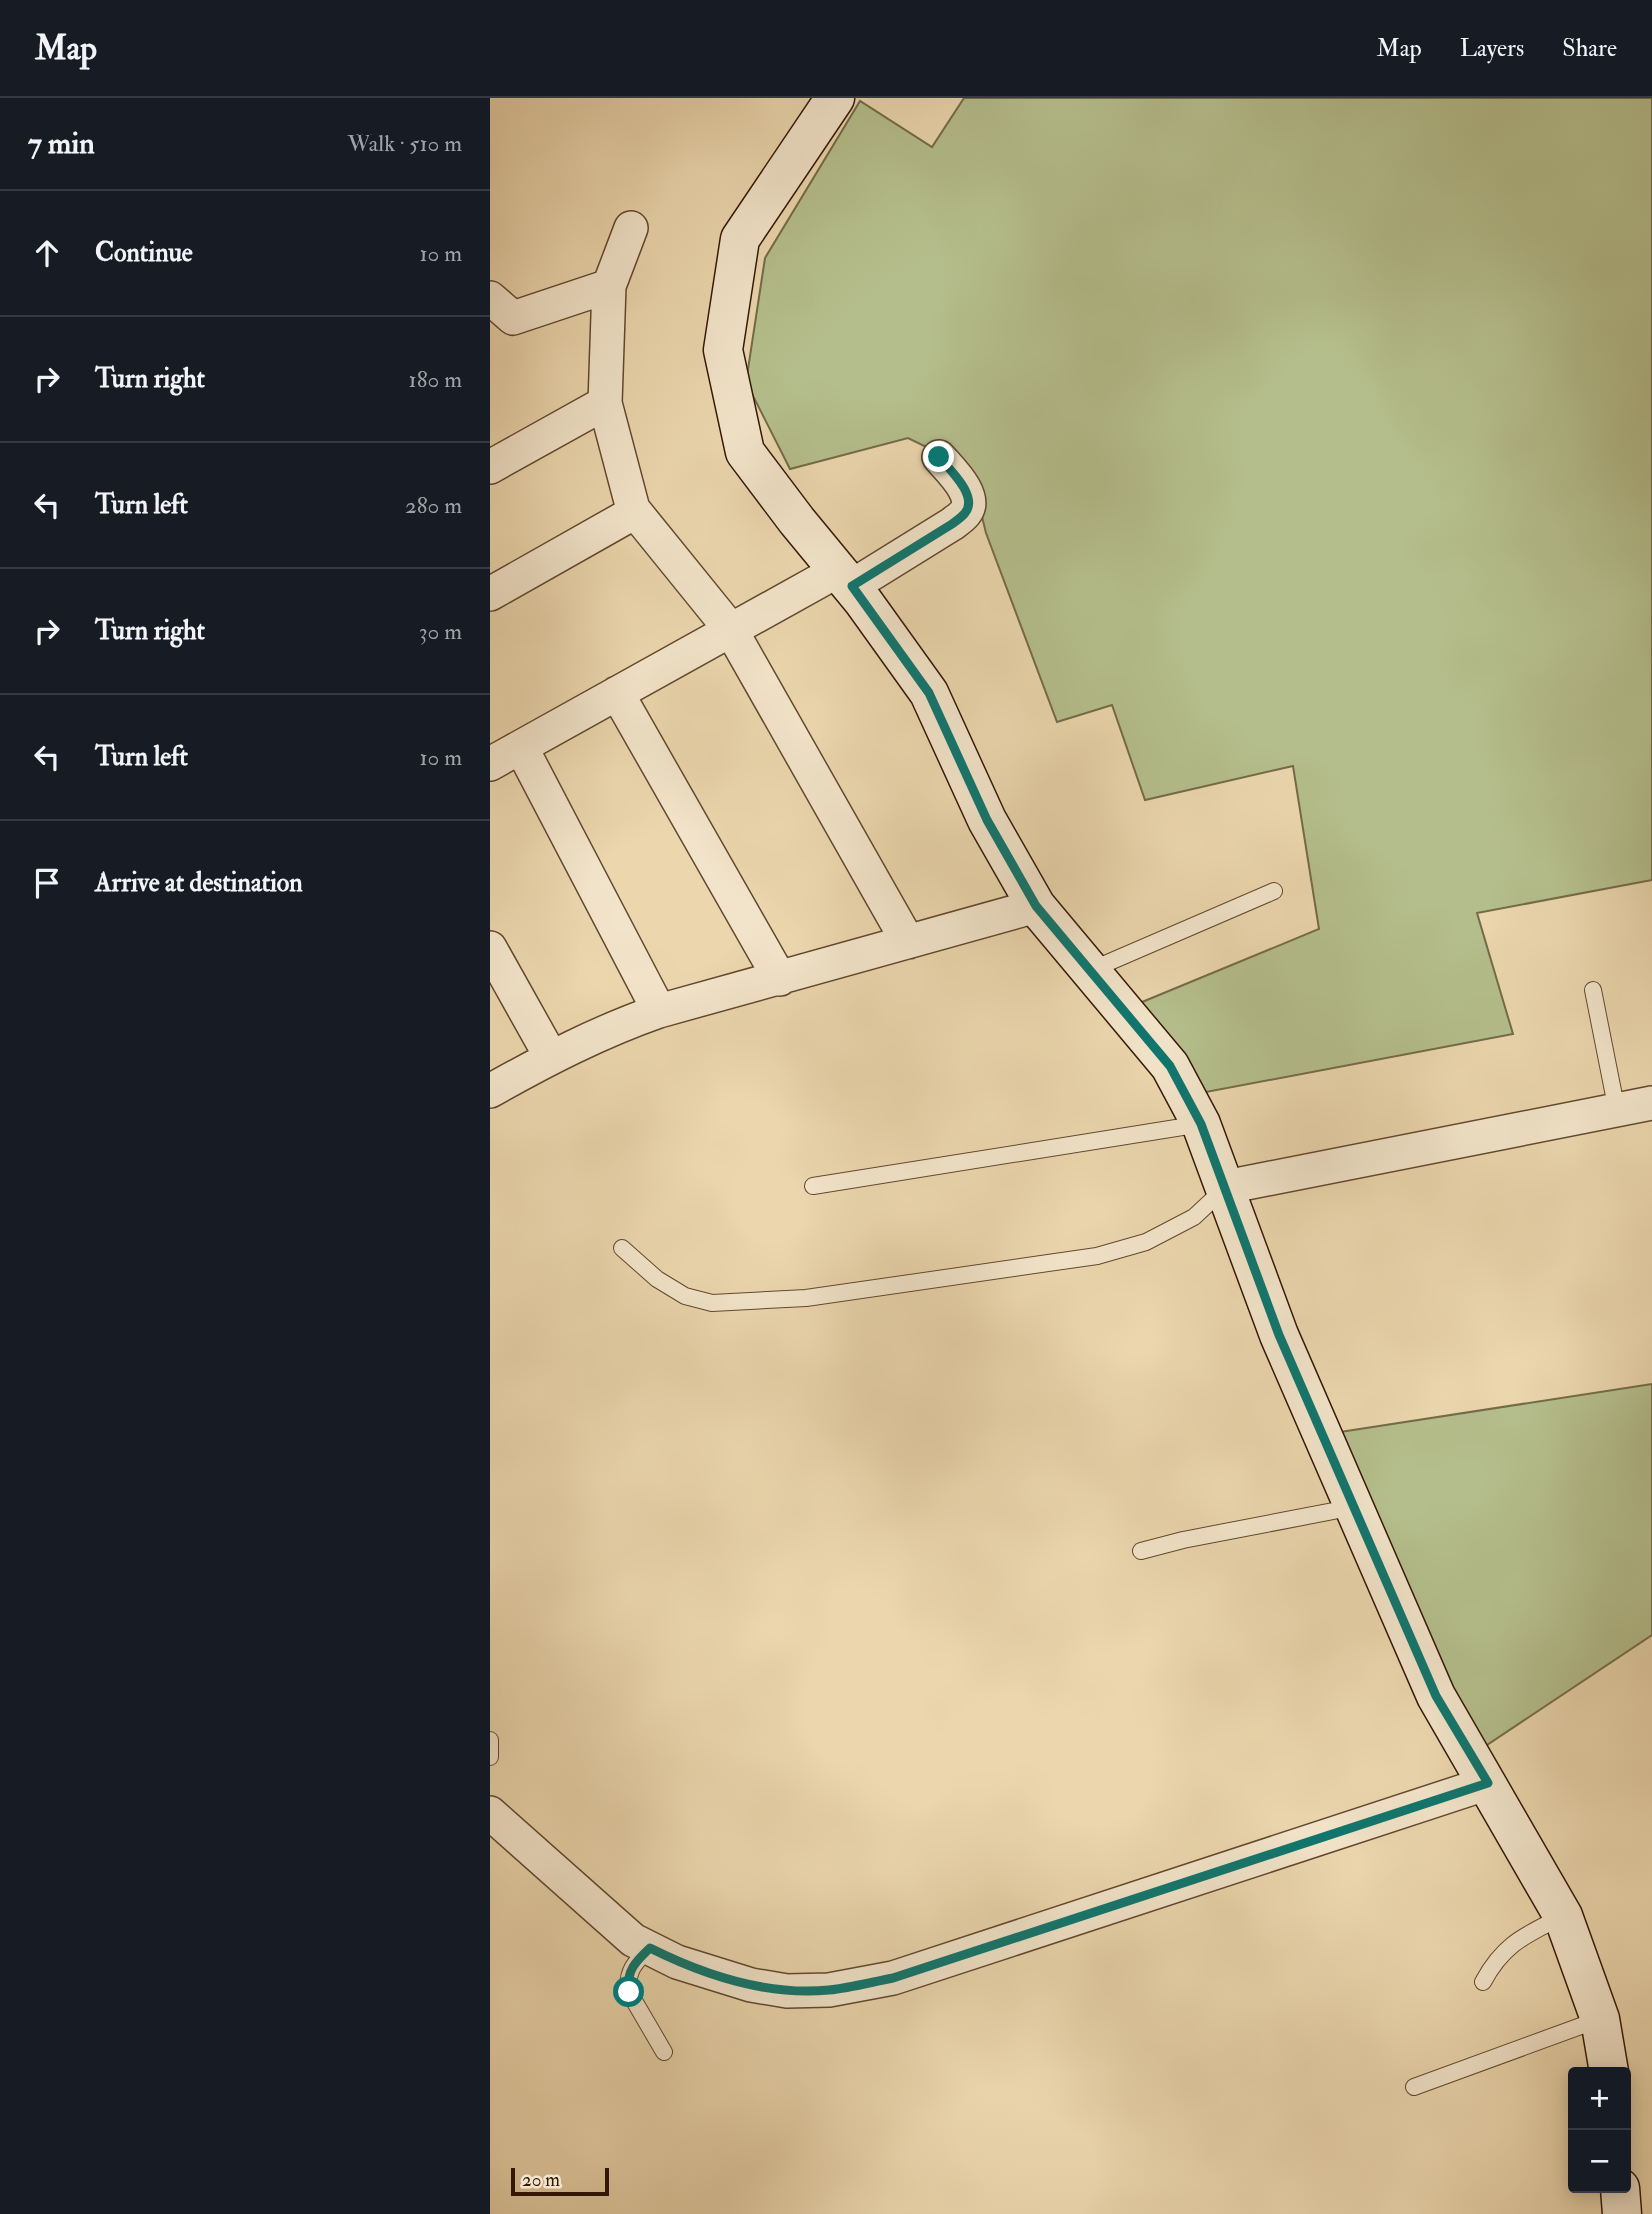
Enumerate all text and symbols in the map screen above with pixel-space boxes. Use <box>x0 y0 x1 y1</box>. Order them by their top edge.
text: Map <box>35 28 97 69</box>
text: Map <box>1377 33 1422 64</box>
text: Layers <box>1460 33 1524 64</box>
text: Share <box>1562 33 1617 64</box>
text: 7 min <box>28 125 95 162</box>
text: Walk · 510 m <box>347 129 462 158</box>
icon: ahead <box>28 234 66 272</box>
text: Continue <box>95 237 193 269</box>
text: 10 m <box>419 239 462 268</box>
icon: right <box>28 360 66 398</box>
text: Turn right <box>95 363 205 395</box>
text: 180 m <box>409 365 462 394</box>
route end <box>923 441 954 472</box>
icon: left <box>28 486 66 524</box>
text: Turn left <box>95 489 188 521</box>
text: 280 m <box>405 491 462 520</box>
icon: right <box>28 612 66 650</box>
text: Turn right <box>95 615 205 647</box>
text: 30 m <box>419 617 462 646</box>
icon: left <box>28 738 66 776</box>
text: Turn left <box>95 741 188 773</box>
text: 10 m <box>419 743 462 772</box>
icon: arrive <box>28 864 66 902</box>
text: Arrive at destination <box>95 867 303 899</box>
route start <box>613 1976 644 2007</box>
map controls <box>1568 2067 1631 2193</box>
button: + <box>1568 2067 1631 2130</box>
button: − <box>1568 2130 1631 2193</box>
scale bar <box>511 2165 609 2197</box>
text: 20 m <box>522 2168 560 2192</box>

